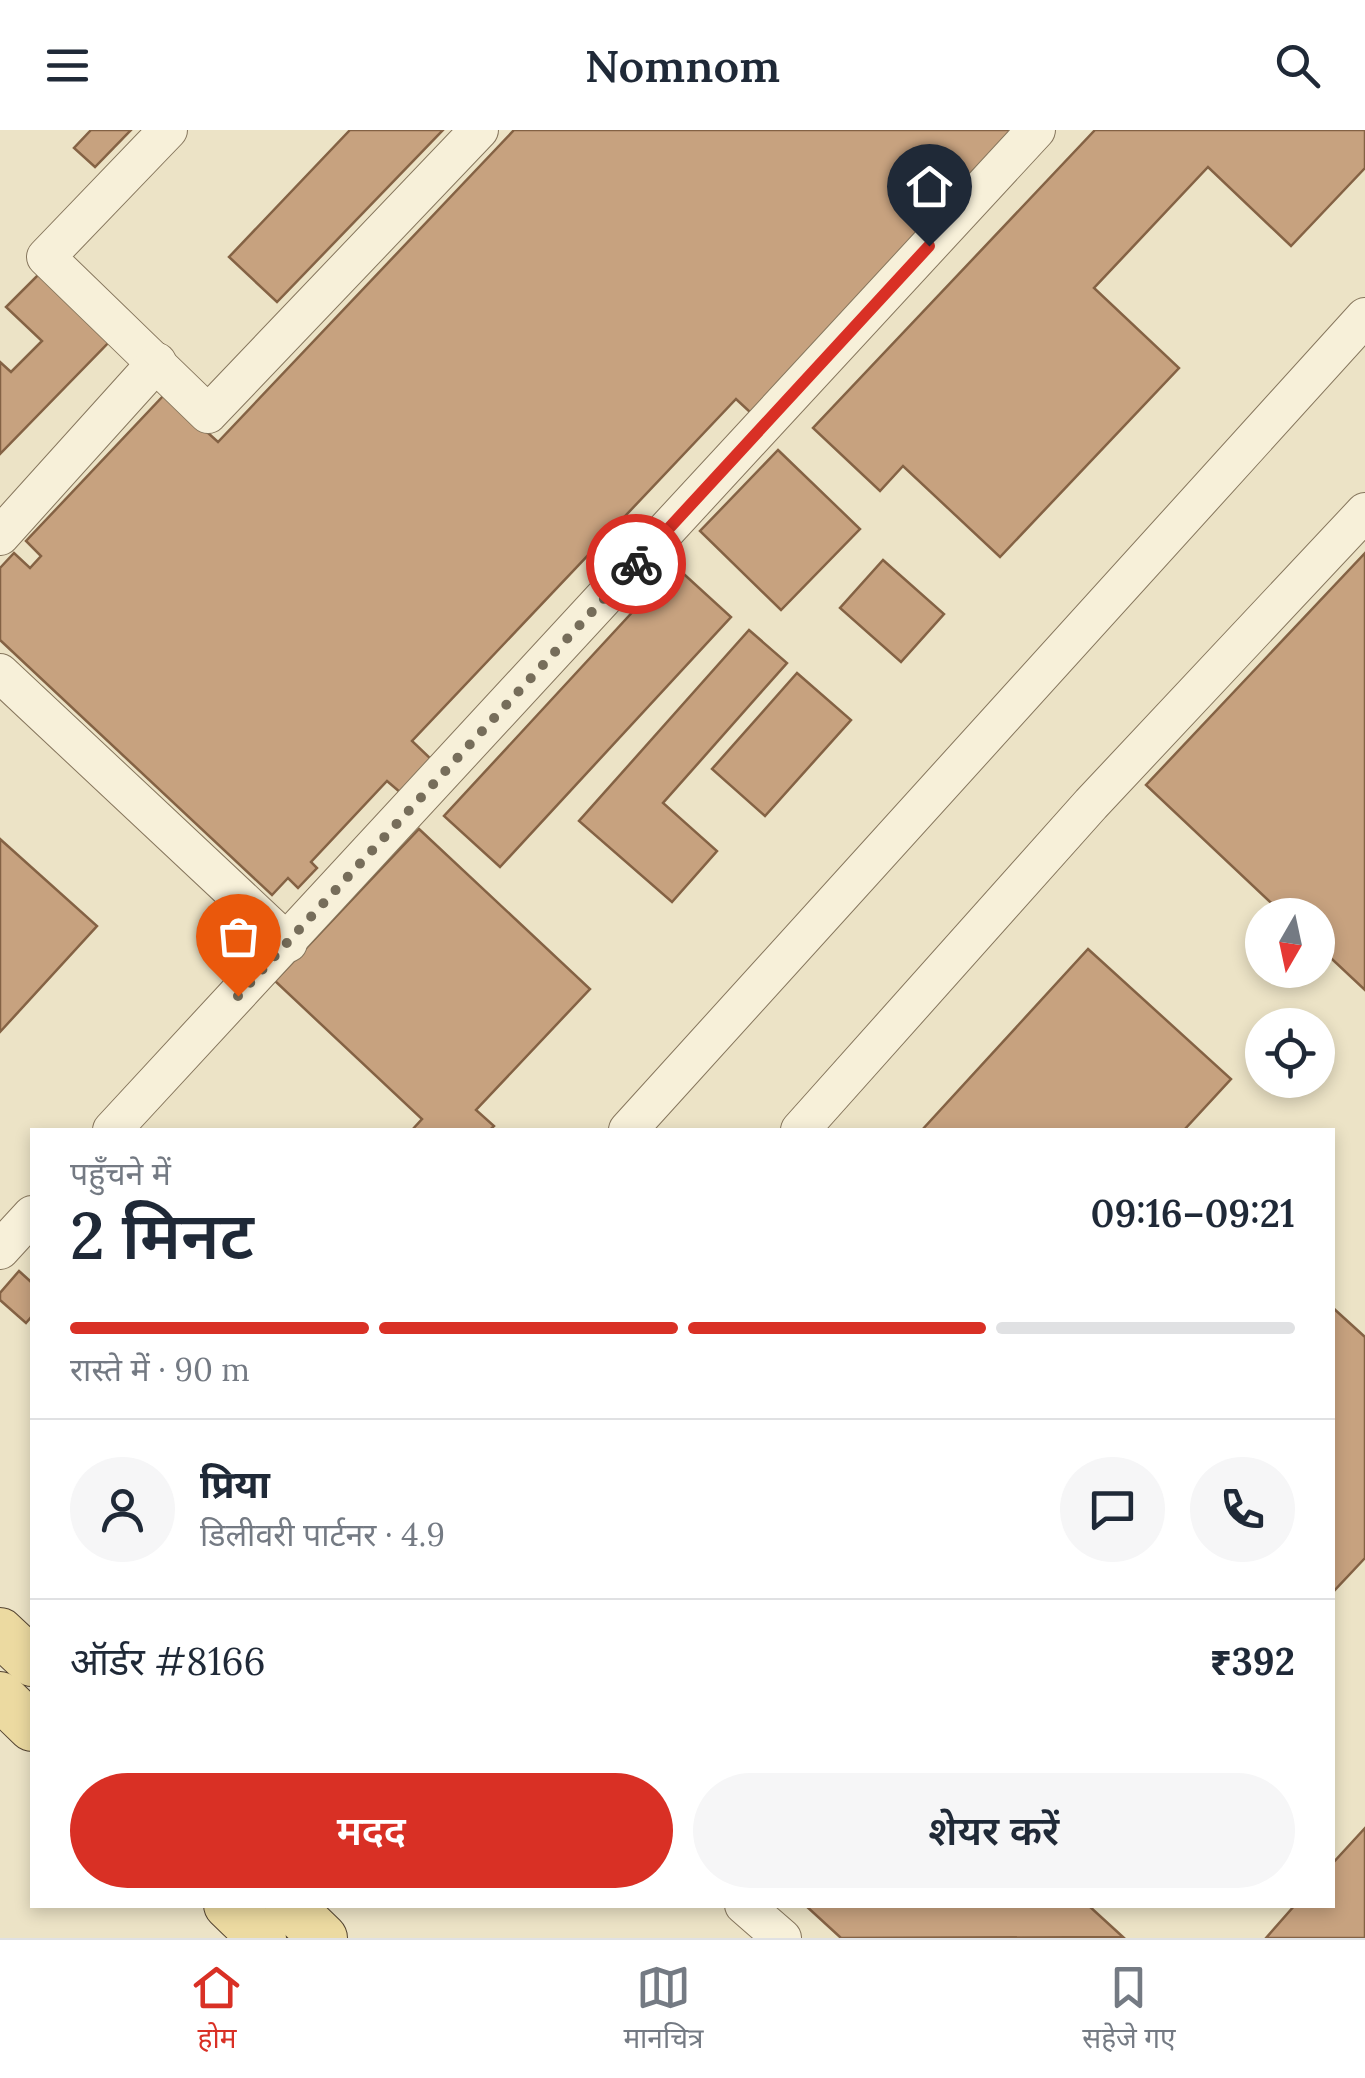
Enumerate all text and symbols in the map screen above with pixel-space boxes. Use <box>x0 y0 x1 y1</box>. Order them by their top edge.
text: Nomnom <box>585 37 780 94</box>
icon: menu <box>40 38 95 93</box>
icon: search <box>1270 38 1325 93</box>
pin <box>887 144 972 247</box>
icon: home <box>902 159 957 214</box>
courier <box>586 514 686 614</box>
icon: bike <box>609 537 664 592</box>
pin <box>196 894 281 997</box>
north arrow <box>1245 898 1335 988</box>
map controls <box>1245 898 1335 1098</box>
icon: bag <box>211 909 266 964</box>
button: locate <box>1245 1008 1335 1098</box>
text: पहुँचने में <box>70 1153 171 1194</box>
text: 09:16–09:21 <box>1090 1189 1295 1237</box>
text: 2 मिनट <box>70 1194 254 1277</box>
text: रास्ते में · 90 m <box>70 1349 250 1390</box>
button: person <box>70 1457 175 1562</box>
button: chat <box>1060 1457 1165 1562</box>
button: phone <box>1190 1457 1295 1562</box>
text: प्रिया <box>200 1460 270 1508</box>
text: डिलीवरी पार्टनर · 4.9 <box>200 1514 445 1555</box>
text: ऑर्डर #8166 <box>70 1637 265 1685</box>
text: ₹392 <box>1210 1637 1295 1685</box>
button: मदद <box>70 1773 673 1888</box>
button: शेयर करें <box>693 1773 1295 1888</box>
tab: होम <box>189 1960 244 2059</box>
tab: मानचित्र <box>623 1960 703 2059</box>
tab: सहेजे गए <box>1082 1960 1176 2059</box>

